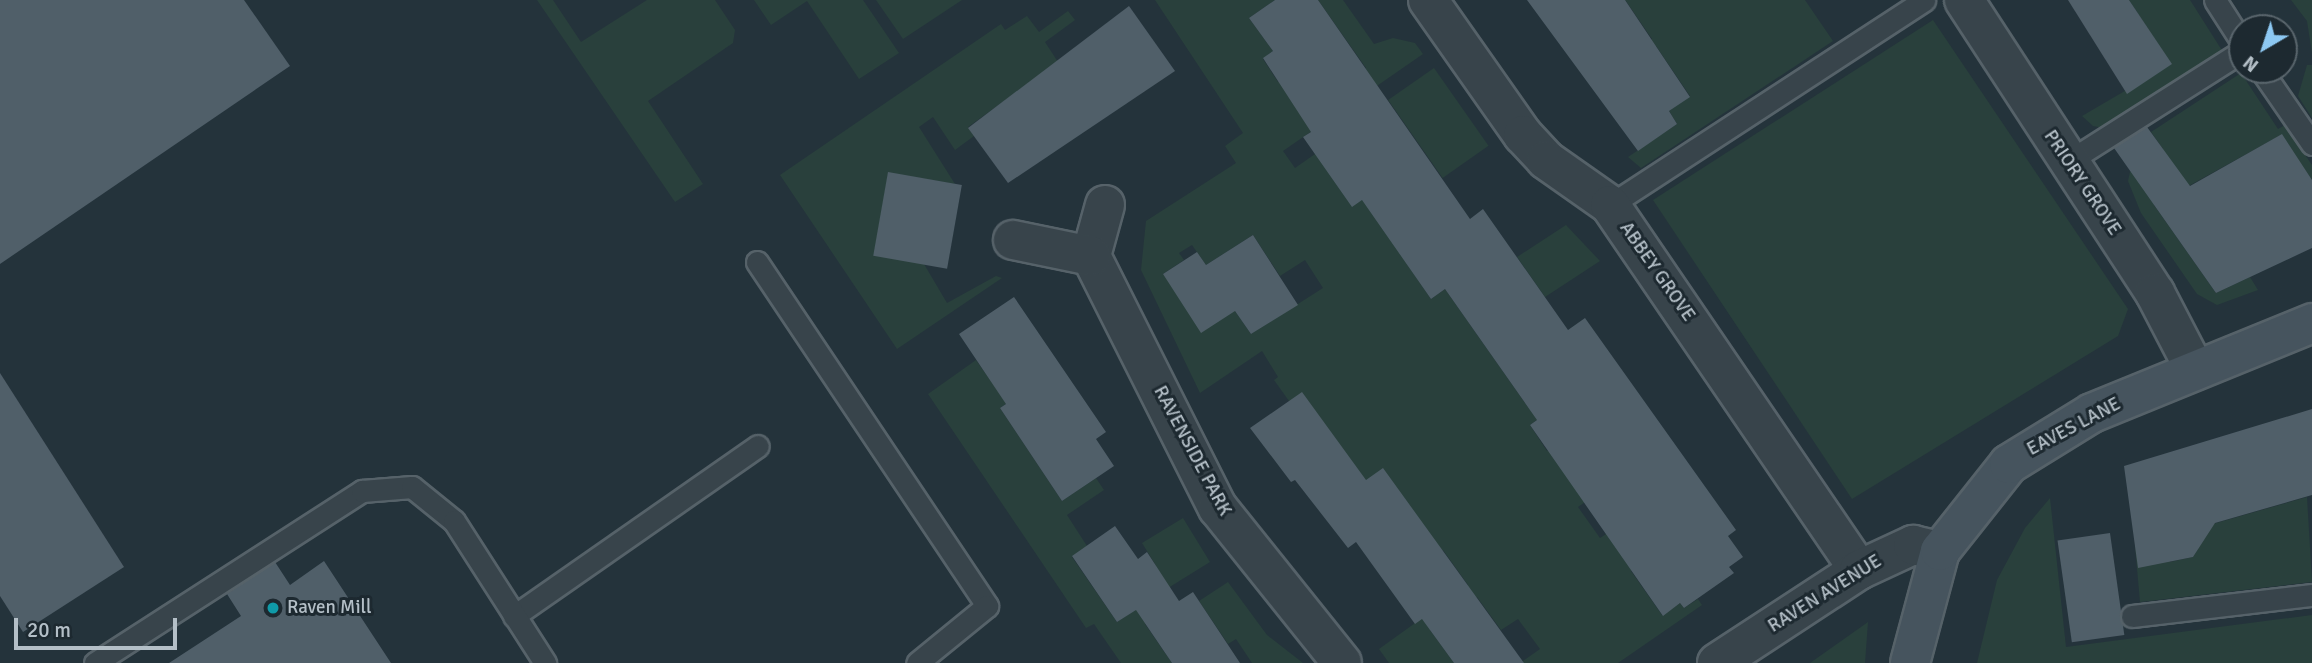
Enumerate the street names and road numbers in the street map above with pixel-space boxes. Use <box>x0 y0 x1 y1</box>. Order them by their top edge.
street label: PRIORY GROVE <box>2038 126 2126 240</box>
street label: ABBEY GROVE <box>1614 218 1700 326</box>
street label: RAVENSIDE PARK <box>1148 382 1236 520</box>
street label: EAVES LANE <box>2023 393 2125 461</box>
street label: RAVEN AVENUE <box>1764 550 1886 638</box>

